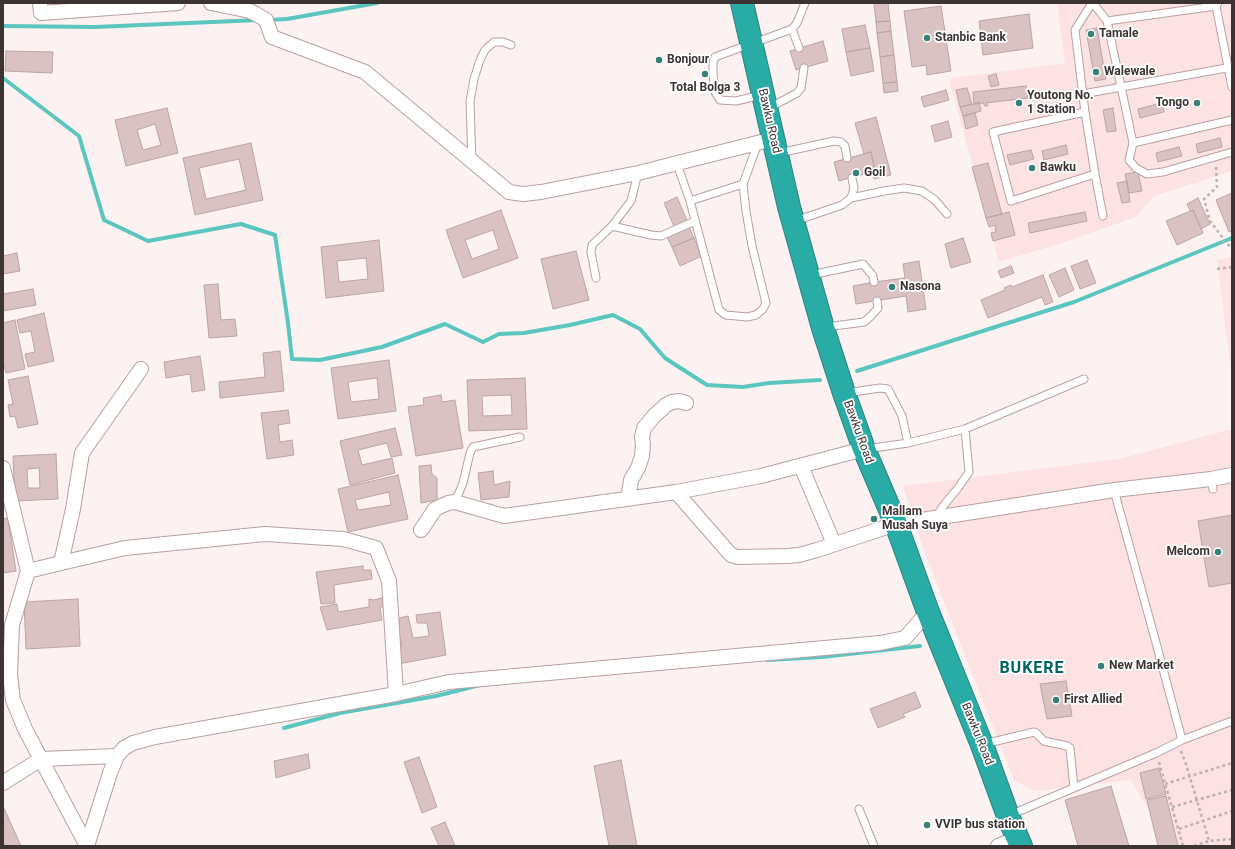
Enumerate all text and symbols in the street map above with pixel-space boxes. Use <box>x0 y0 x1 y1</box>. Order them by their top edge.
place label: Tamale <box>1099 27 1138 41</box>
marker: Tamale <box>1086 29 1096 39</box>
place label: Stanbic Bank <box>935 31 1006 45</box>
marker: Stanbic Bank <box>922 33 932 43</box>
place label: Bonjour <box>667 53 709 67</box>
marker: Bonjour <box>654 55 664 65</box>
place label: Walewale <box>1104 65 1155 79</box>
marker: Walewale <box>1091 67 1101 77</box>
marker: Total Bolga 3 <box>700 69 710 79</box>
place label: Total Bolga 3 <box>670 81 740 95</box>
street label: Bawku Road <box>755 87 783 155</box>
place label: Youtong No. 1 Station <box>1027 89 1094 117</box>
place label: Tongo <box>1155 96 1189 110</box>
marker: Youtong No. 1 Station <box>1014 98 1024 108</box>
marker: Tongo <box>1192 98 1202 108</box>
place label: Bawku <box>1040 161 1076 175</box>
marker: Bawku <box>1027 163 1037 173</box>
place label: Goil <box>864 166 885 180</box>
marker: Goil <box>851 168 861 178</box>
place label: Nasona <box>900 280 941 294</box>
marker: Nasona <box>887 282 897 292</box>
street label: Bawku Road <box>840 398 876 466</box>
place label: Mallam Musah Suya <box>882 505 948 533</box>
marker: Mallam Musah Suya <box>869 514 879 524</box>
place label: Melcom <box>1166 545 1210 559</box>
marker: Melcom <box>1213 547 1223 557</box>
district label: BUKERE <box>999 659 1065 679</box>
place label: New Market <box>1109 659 1174 673</box>
marker: New Market <box>1096 661 1106 671</box>
place label: First Allied <box>1064 693 1122 707</box>
marker: First Allied <box>1051 695 1061 705</box>
street label: Bawku Road <box>958 701 996 767</box>
place label: VVIP bus station <box>935 818 1025 832</box>
marker: VVIP bus station <box>922 820 932 830</box>

